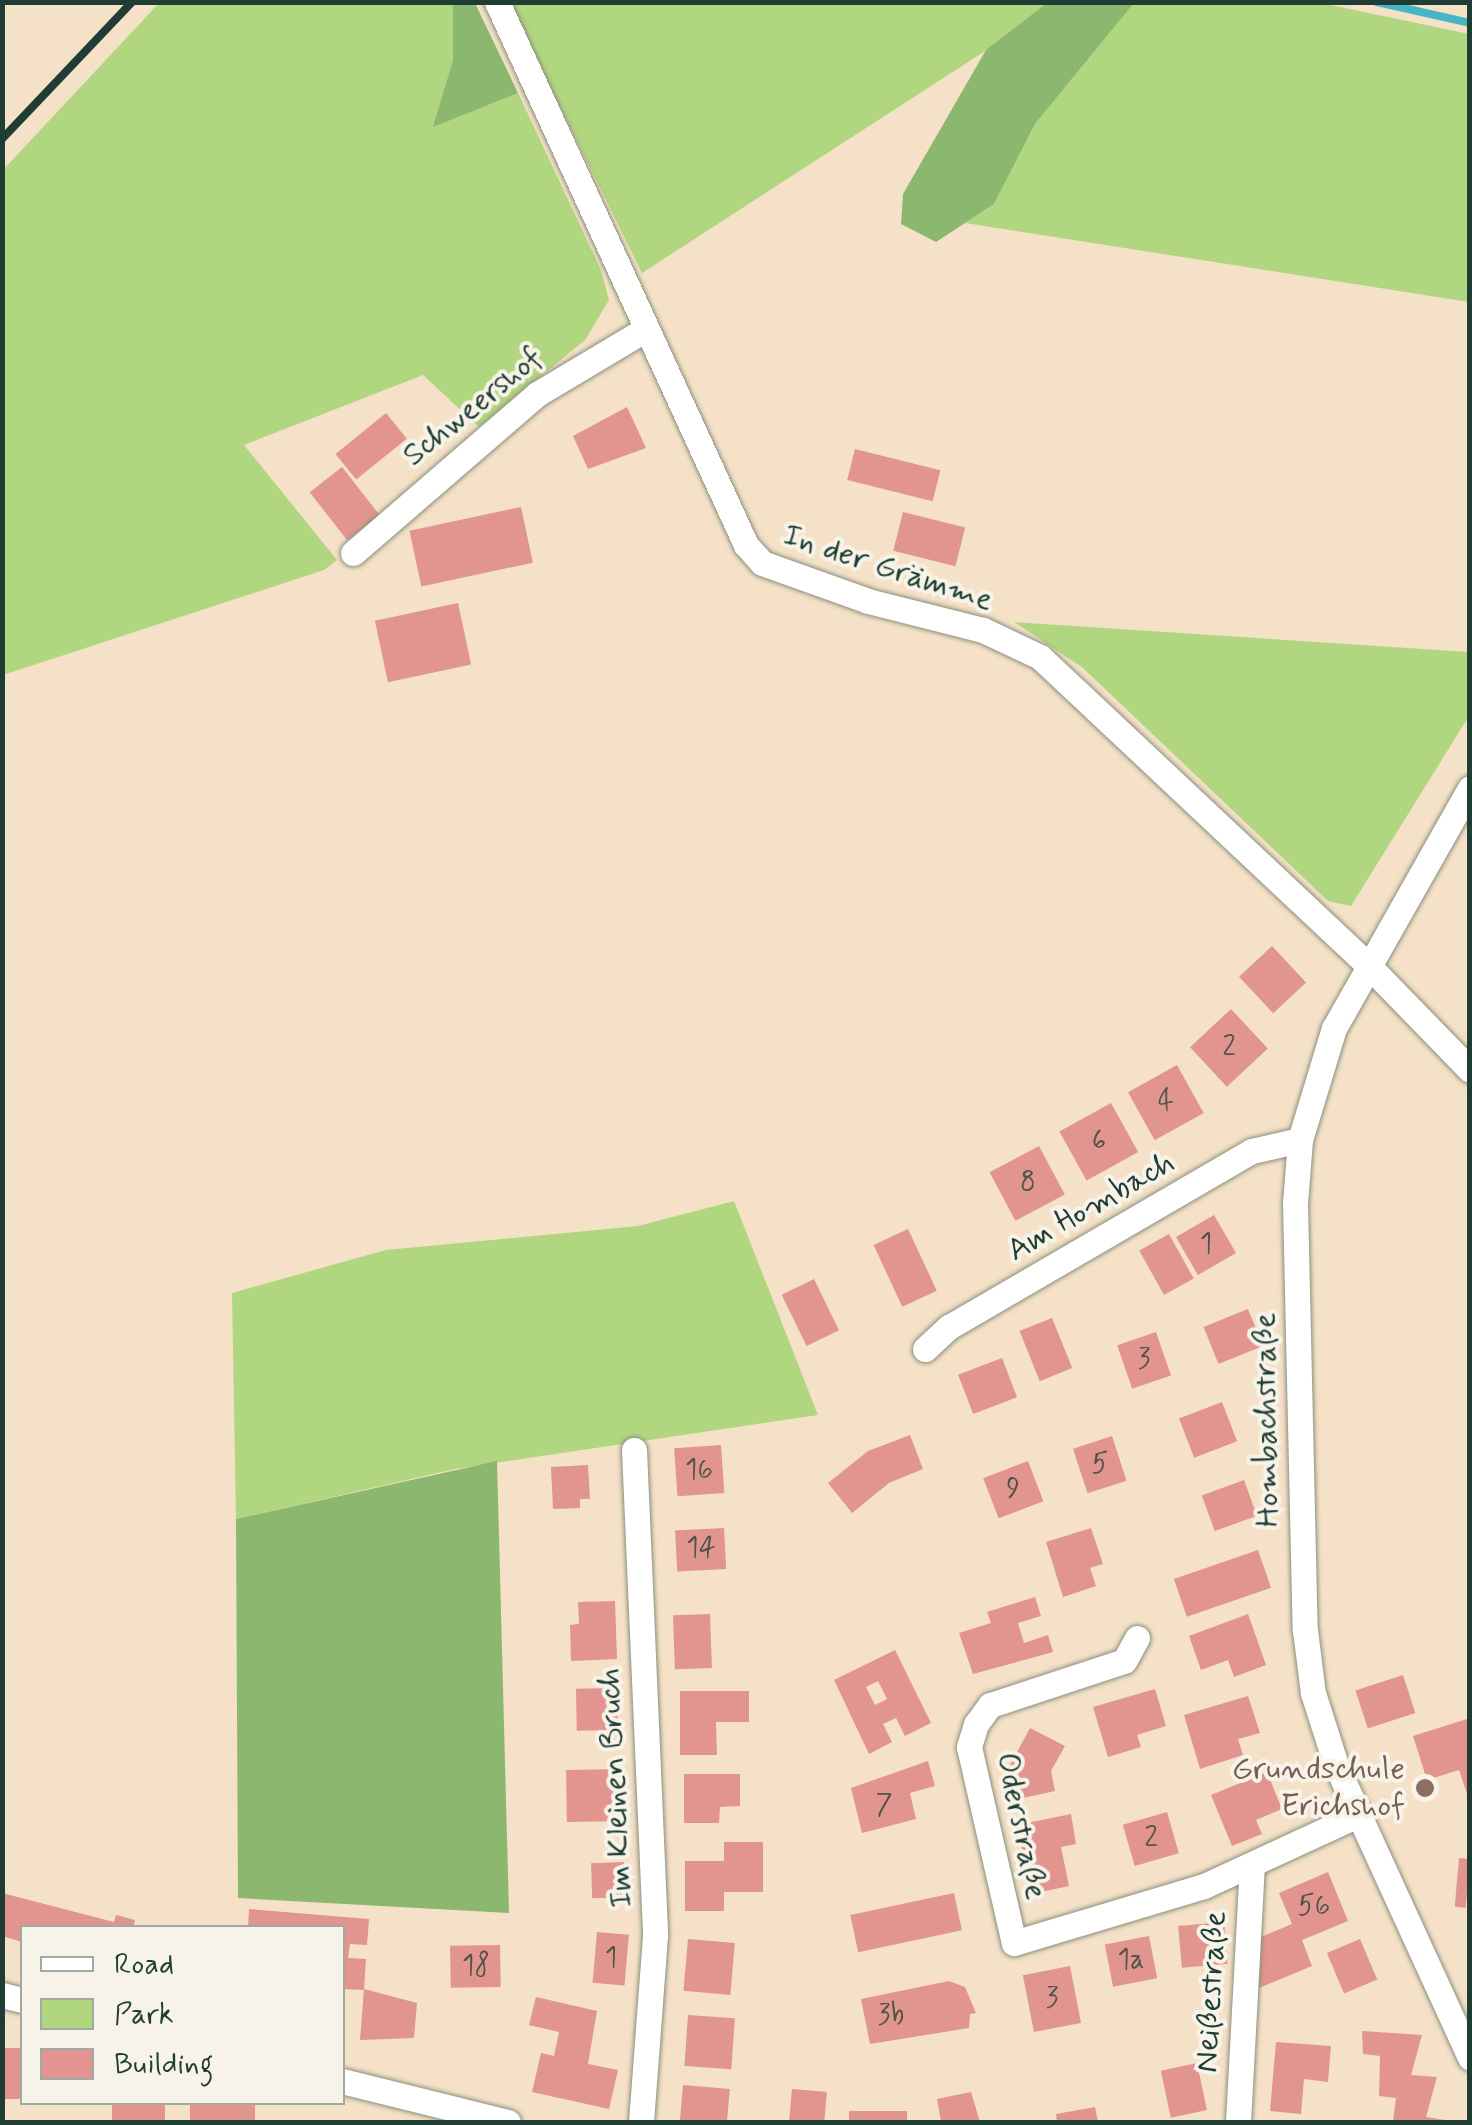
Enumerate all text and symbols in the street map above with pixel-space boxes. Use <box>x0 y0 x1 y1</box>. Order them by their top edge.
street label: Schweershof <box>395 339 551 475</box>
street label: In der Grämme <box>779 516 997 620</box>
house number: 2 <box>1222 1031 1236 1065</box>
house number: 4 <box>1158 1085 1174 1119</box>
house number: 6 <box>1092 1125 1106 1159</box>
street label: Am Hombach <box>1002 1144 1180 1270</box>
house number: 8 <box>1020 1166 1036 1200</box>
house number: 1 <box>1200 1228 1212 1262</box>
street label: Hombachstraße <box>1246 1312 1288 1528</box>
house number: 3 <box>1138 1343 1150 1377</box>
house number: 5 <box>1092 1448 1108 1482</box>
house number: 16 <box>685 1454 713 1488</box>
house number: 9 <box>1006 1473 1020 1507</box>
house number: 14 <box>686 1532 716 1566</box>
street label: Im Kleinen Bruch <box>591 1667 641 1909</box>
street label: Oderstraße <box>987 1749 1055 1903</box>
place label: Grundschule Erichshof <box>1232 1751 1405 1826</box>
marker: Grundschule Erichshof <box>1414 1777 1436 1799</box>
house number: 7 <box>876 1789 892 1823</box>
house number: 2 <box>1144 1822 1158 1856</box>
house number: 56 <box>1298 1890 1330 1924</box>
street label: Neißestraße <box>1189 1910 1235 2074</box>
legend <box>20 1925 345 2105</box>
house number: 1 <box>605 1942 617 1976</box>
house number: 1a <box>1118 1944 1144 1978</box>
text: Road <box>114 1945 174 1984</box>
house number: 18 <box>462 1950 490 1984</box>
house number: 3 <box>1046 1982 1058 2016</box>
text: Park <box>114 1995 174 2034</box>
house number: 3b <box>878 1999 904 2033</box>
text: Building <box>114 2045 213 2084</box>

